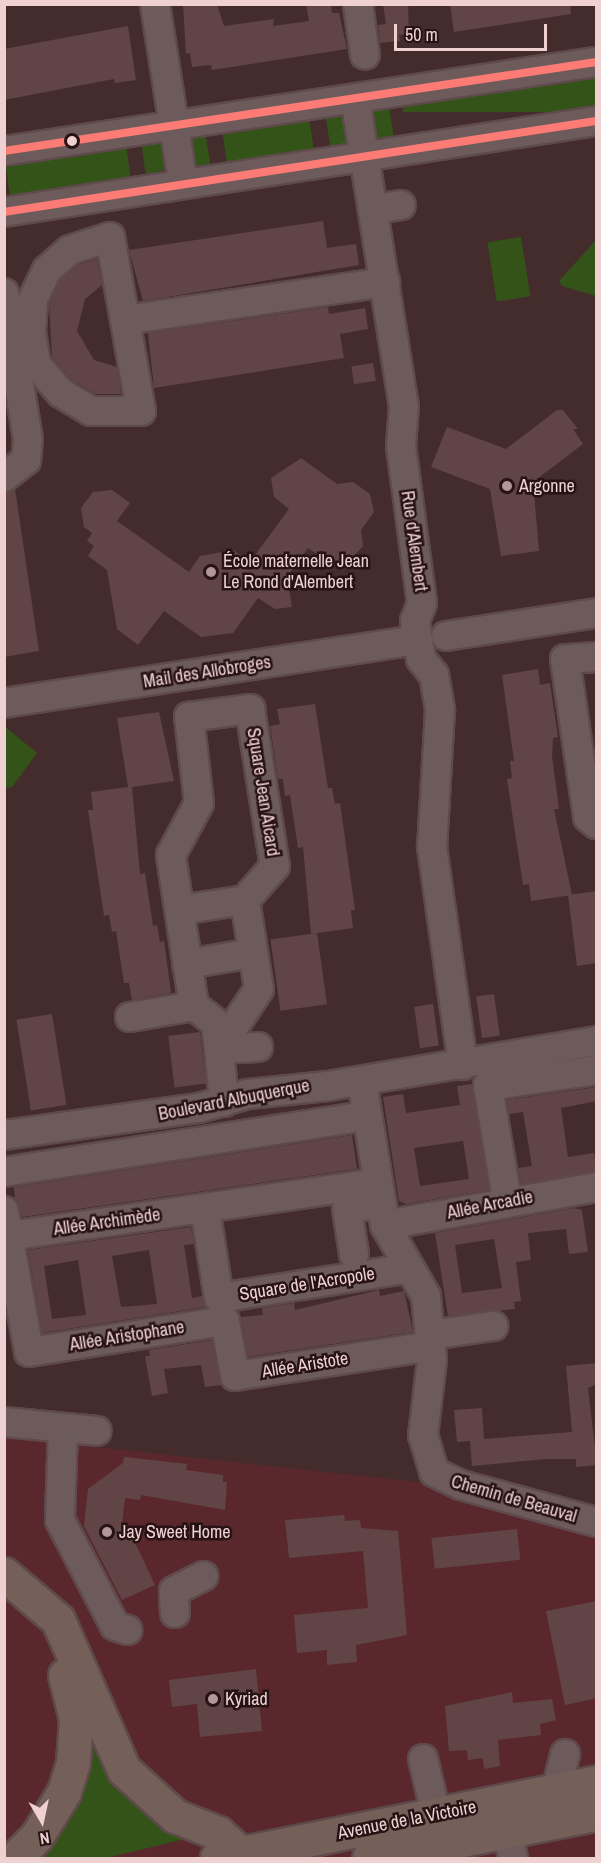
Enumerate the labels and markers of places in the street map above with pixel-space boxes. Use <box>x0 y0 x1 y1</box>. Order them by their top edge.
unlabelled marker <box>66 135 78 147</box>
place label: Argonne <box>519 475 575 497</box>
marker: Argonne <box>500 479 514 493</box>
place label: École maternelle Jean Le Rond d'Alembert <box>223 551 369 594</box>
marker: École maternelle Jean Le Rond d'Alembert <box>204 565 218 579</box>
place label: Jay Sweet Home <box>119 1521 231 1543</box>
marker: Jay Sweet Home <box>100 1525 114 1539</box>
place label: Kyriad <box>225 1688 268 1710</box>
marker: Kyriad <box>206 1692 220 1706</box>

